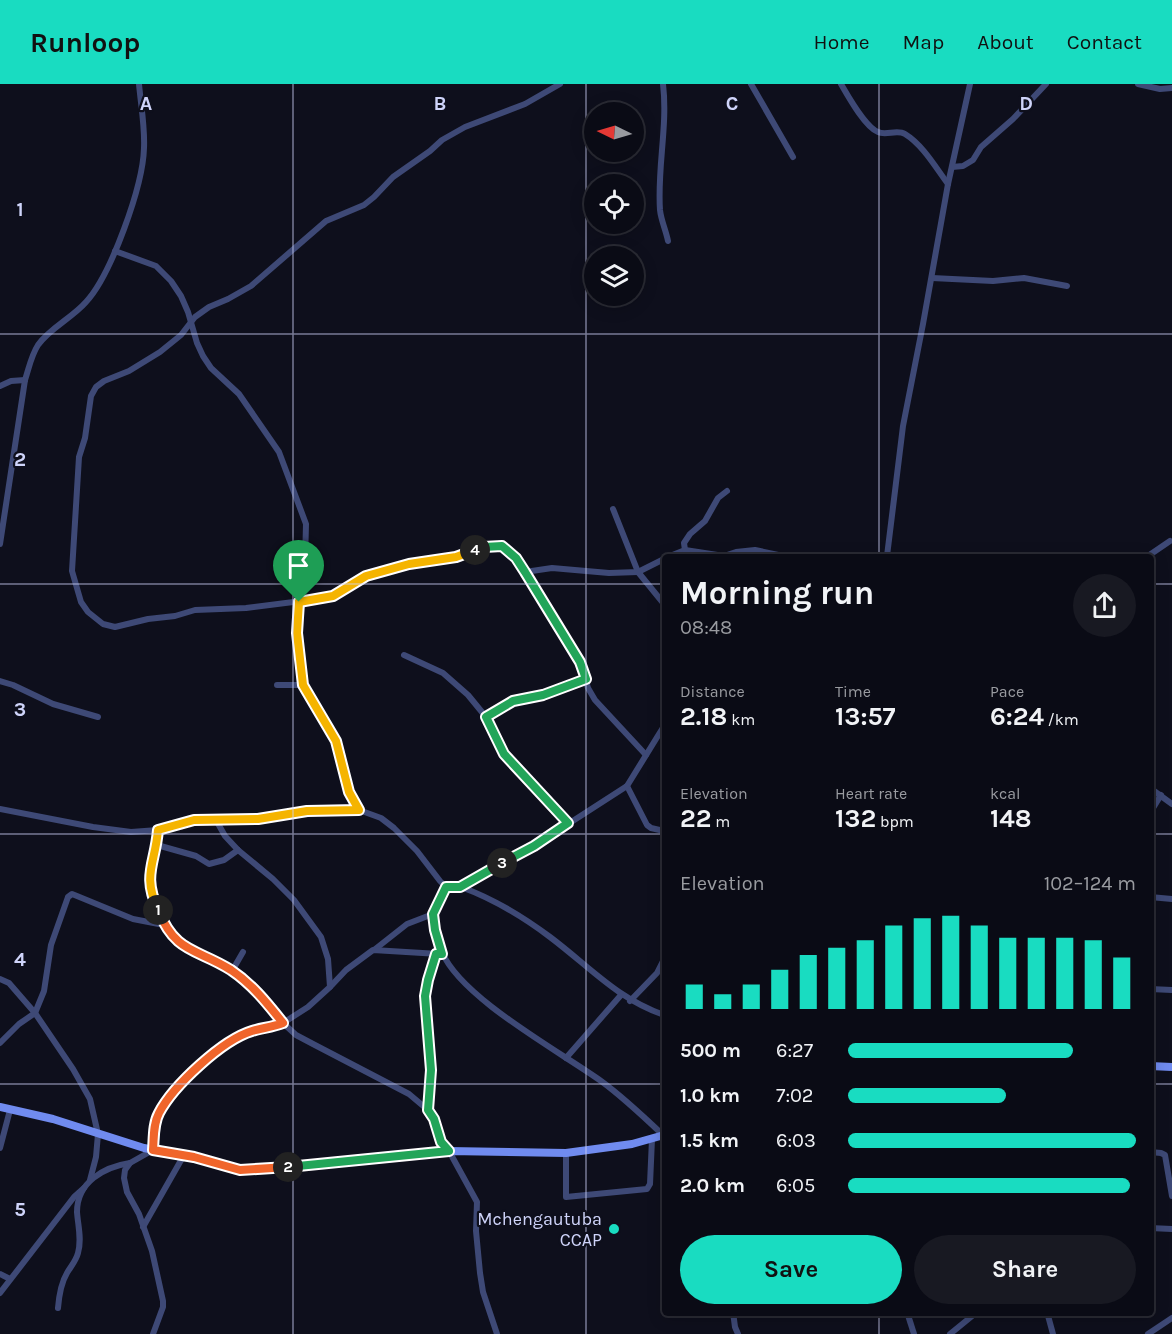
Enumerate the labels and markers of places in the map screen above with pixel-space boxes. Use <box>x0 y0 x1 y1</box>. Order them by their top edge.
pin: 4 <box>460 535 490 565</box>
pin <box>273 540 324 602</box>
pin: 3 <box>487 848 517 878</box>
pin: 1 <box>143 895 173 925</box>
pin: 2 <box>273 1152 303 1182</box>
place label: Mchengautuba CCAP <box>477 1208 602 1251</box>
marker: Mchengautuba CCAP <box>607 1222 621 1236</box>

